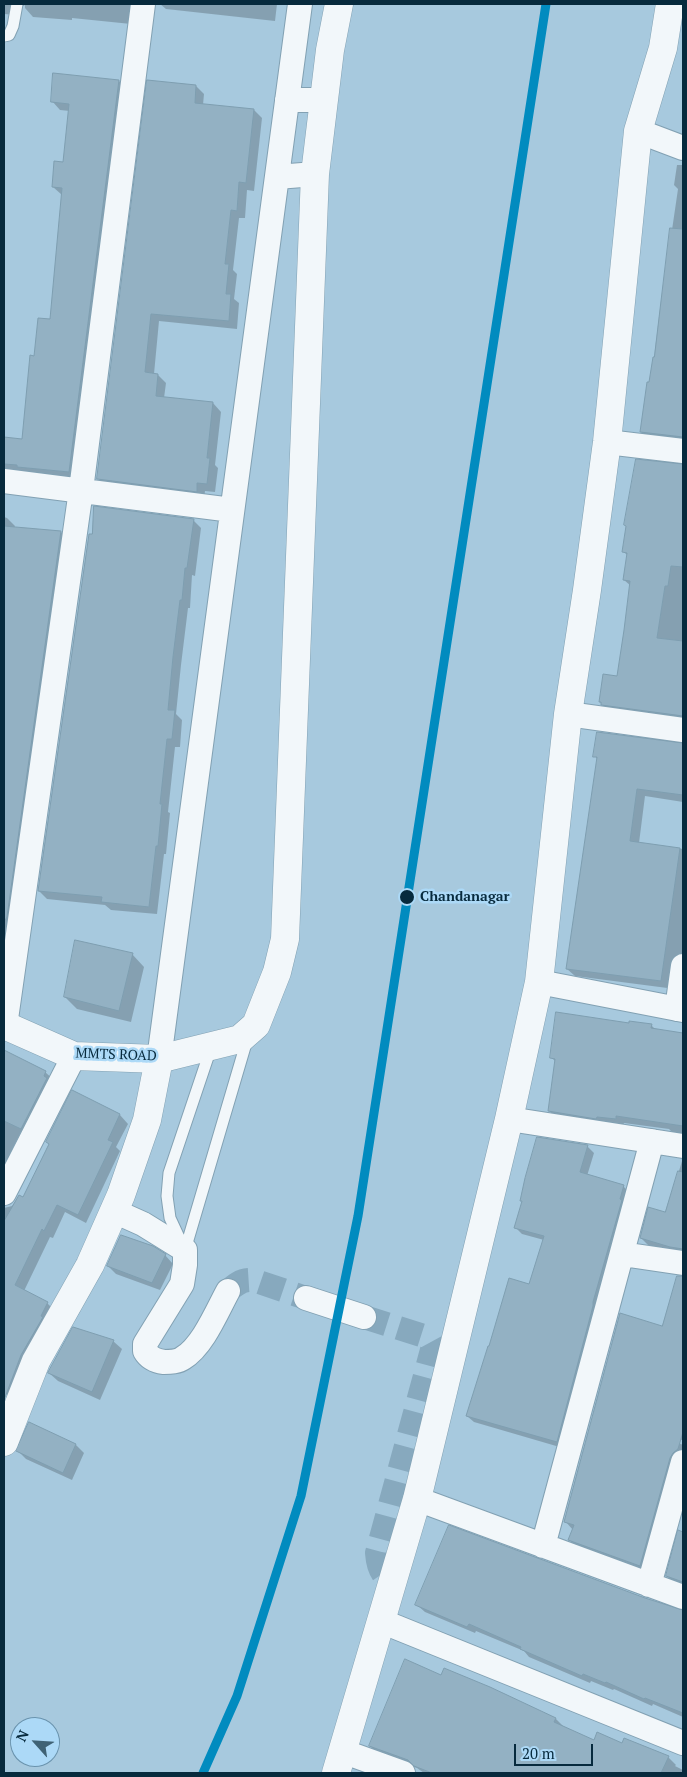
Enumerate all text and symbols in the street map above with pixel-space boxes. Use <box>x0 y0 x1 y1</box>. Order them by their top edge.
marker: Chandanagar <box>398 888 416 906</box>
place label: Chandanagar <box>420 889 510 905</box>
street label: MMTS ROAD <box>75 1045 157 1065</box>
north arrow <box>10 1717 60 1767</box>
text: N <box>11 1727 33 1745</box>
scale bar <box>517 1734 596 1766</box>
text: 20 m <box>522 1743 555 1763</box>

